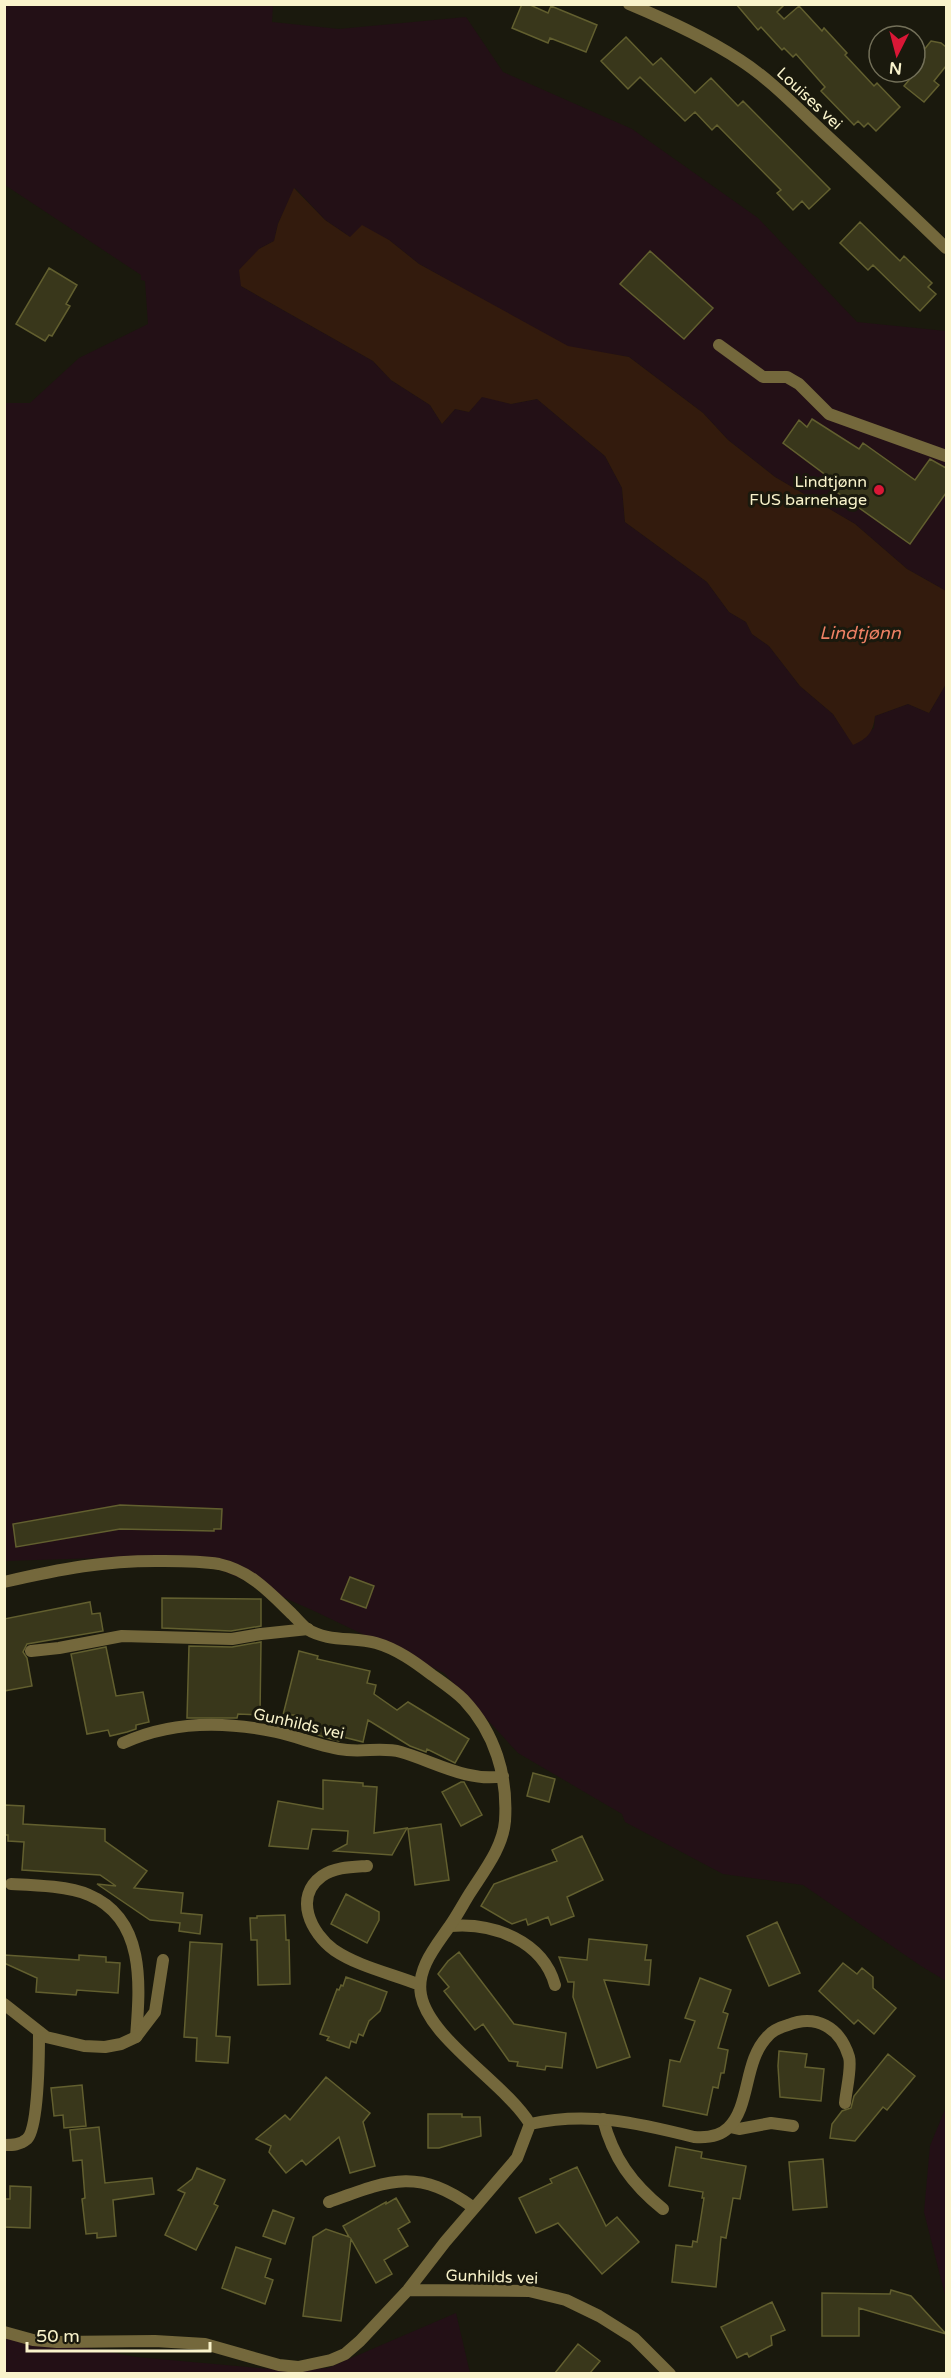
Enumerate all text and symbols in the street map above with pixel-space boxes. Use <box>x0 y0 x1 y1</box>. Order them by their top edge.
north arrow <box>867 24 927 84</box>
text: N <box>888 57 903 79</box>
street label: Louises vei <box>772 63 846 134</box>
place label: Lindtjønn FUS barnehage <box>749 472 867 510</box>
marker: Lindtjønn FUS barnehage <box>872 483 886 497</box>
water label: Lindtjønn <box>819 622 902 644</box>
street label: Gunhilds vei <box>251 1704 346 1744</box>
street label: Gunhilds vei <box>445 2265 539 2289</box>
scale bar <box>27 2315 210 2353</box>
text: 50 m <box>36 2325 80 2347</box>

